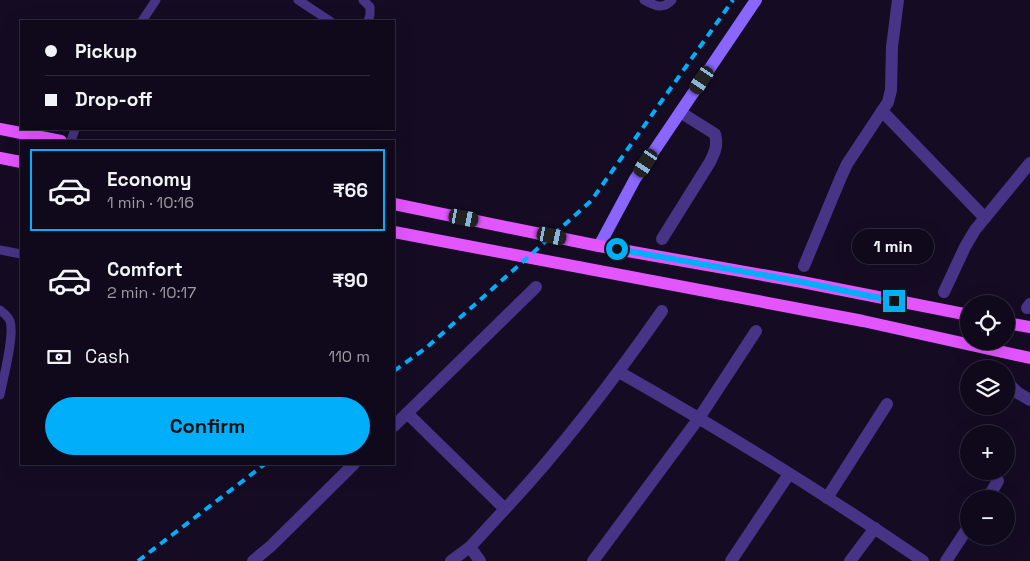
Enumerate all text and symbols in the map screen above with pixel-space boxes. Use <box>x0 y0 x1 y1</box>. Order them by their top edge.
text: Pickup <box>75 39 137 64</box>
car <box>687 63 716 97</box>
text: Drop-off <box>75 87 153 112</box>
car <box>631 146 660 180</box>
text: Economy <box>107 167 191 192</box>
icon: car <box>47 168 92 213</box>
text: ₹66 <box>333 178 368 203</box>
text: 1 min · 10:16 <box>107 192 194 213</box>
car <box>447 208 480 228</box>
car <box>535 226 568 246</box>
callout: 1 min <box>853 228 935 264</box>
text: 1 min <box>873 236 913 257</box>
route start <box>606 238 628 260</box>
text: Comfort <box>107 257 183 282</box>
icon: car <box>47 258 92 303</box>
text: ₹90 <box>332 268 368 293</box>
text: 2 min · 10:17 <box>107 282 196 303</box>
route end <box>883 290 905 312</box>
map controls <box>960 295 1015 545</box>
button: locate <box>960 295 1015 350</box>
icon: cash <box>45 343 73 371</box>
text: Cash <box>85 344 130 369</box>
text: 110 m <box>328 346 370 367</box>
button: layers <box>960 360 1015 415</box>
button: Confirm <box>45 397 370 455</box>
button: + <box>960 425 1015 480</box>
button: − <box>960 490 1015 545</box>

